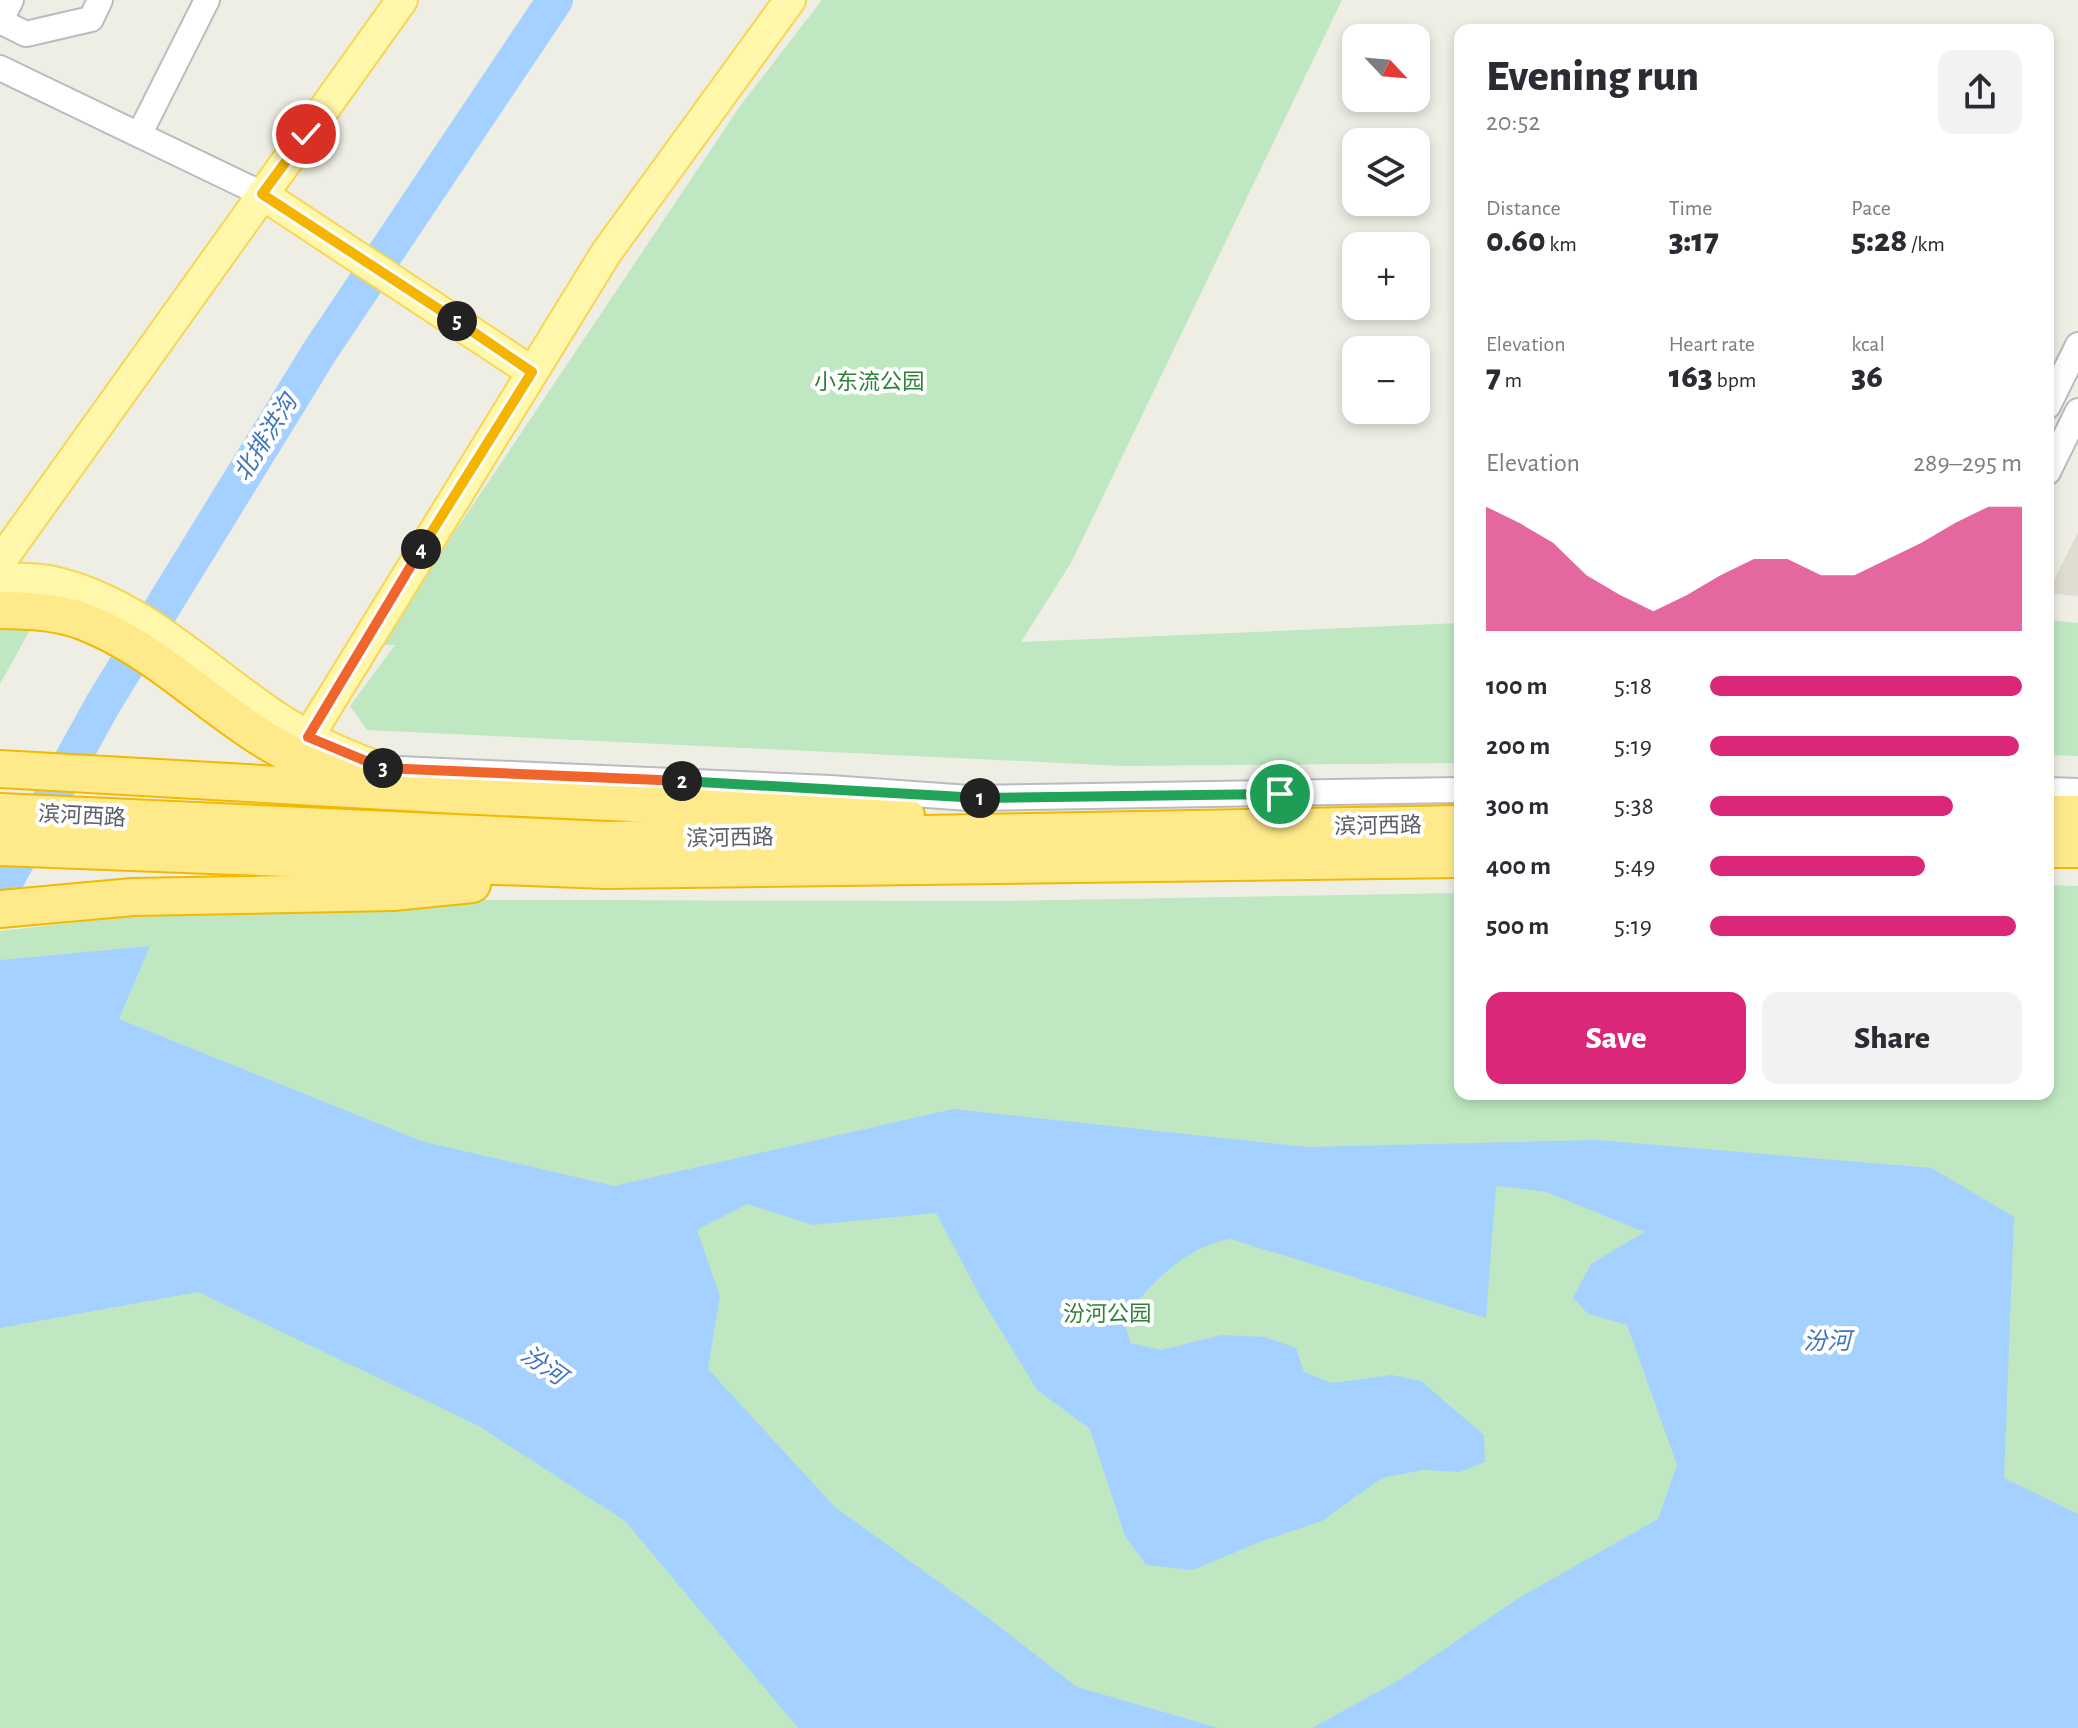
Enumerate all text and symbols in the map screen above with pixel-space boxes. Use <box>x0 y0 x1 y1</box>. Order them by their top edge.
north arrow <box>1342 24 1430 112</box>
map controls <box>1342 24 1430 424</box>
button: share <box>1938 50 2022 134</box>
text: Evening run <box>1486 55 1699 99</box>
pin <box>272 100 340 168</box>
text: 20:52 <box>1486 109 1540 135</box>
icon: check <box>284 112 328 156</box>
button: layers <box>1342 128 1430 216</box>
text: Distance <box>1486 197 1561 219</box>
text: Time <box>1669 197 1713 219</box>
text: Pace <box>1851 197 1891 219</box>
text: 0.60 <box>1486 224 1546 258</box>
text: 3:17 <box>1669 224 1719 258</box>
text: 5:28 <box>1851 224 1907 258</box>
button: + <box>1342 232 1430 320</box>
text: km <box>1546 233 1577 255</box>
text: /km <box>1907 233 1945 255</box>
pin: 5 <box>437 301 477 341</box>
text: 5 <box>452 310 462 332</box>
text: Elevation <box>1486 333 1566 355</box>
text: Heart rate <box>1669 333 1755 355</box>
text: kcal <box>1851 333 1885 355</box>
button: − <box>1342 336 1430 424</box>
text: 7 <box>1486 360 1501 394</box>
text: 163 <box>1669 360 1713 394</box>
text: 36 <box>1851 360 1883 394</box>
text: m <box>1501 369 1522 391</box>
text: bpm <box>1713 369 1756 391</box>
park label: 小东流公园 <box>814 370 924 393</box>
water label: 北排洪沟 <box>229 387 303 485</box>
text: Elevation <box>1486 450 1580 476</box>
text: 289–295 m <box>1913 450 2022 476</box>
pin: 4 <box>401 529 441 569</box>
text: 4 <box>415 538 427 560</box>
text: 100 m <box>1486 673 1547 699</box>
text: 5:18 <box>1614 673 1652 699</box>
text: 200 m <box>1486 733 1550 759</box>
text: 5:19 <box>1614 733 1652 759</box>
pin: 3 <box>363 748 403 788</box>
text: 3 <box>378 757 388 779</box>
pin <box>1246 760 1314 828</box>
pin: 2 <box>662 761 702 801</box>
text: 2 <box>677 770 687 792</box>
icon: arrive <box>1258 772 1302 816</box>
pin: 1 <box>960 778 1000 818</box>
text: 1 <box>976 787 984 809</box>
text: 300 m <box>1486 793 1549 819</box>
text: 5:38 <box>1614 793 1654 819</box>
street label: 滨河西路 <box>37 802 127 829</box>
street label: 滨河西路 <box>1334 813 1422 838</box>
street label: 滨河西路 <box>686 825 774 850</box>
text: 400 m <box>1486 853 1551 879</box>
text: 5:49 <box>1614 853 1656 879</box>
text: 500 m <box>1486 913 1549 939</box>
text: 5:19 <box>1614 913 1652 939</box>
button: Save <box>1486 992 1746 1084</box>
button: Share <box>1762 992 2022 1084</box>
park label: 汾河公园 <box>1063 1302 1151 1325</box>
water label: 汾河 <box>1803 1329 1855 1354</box>
water label: 汾河 <box>516 1342 573 1392</box>

